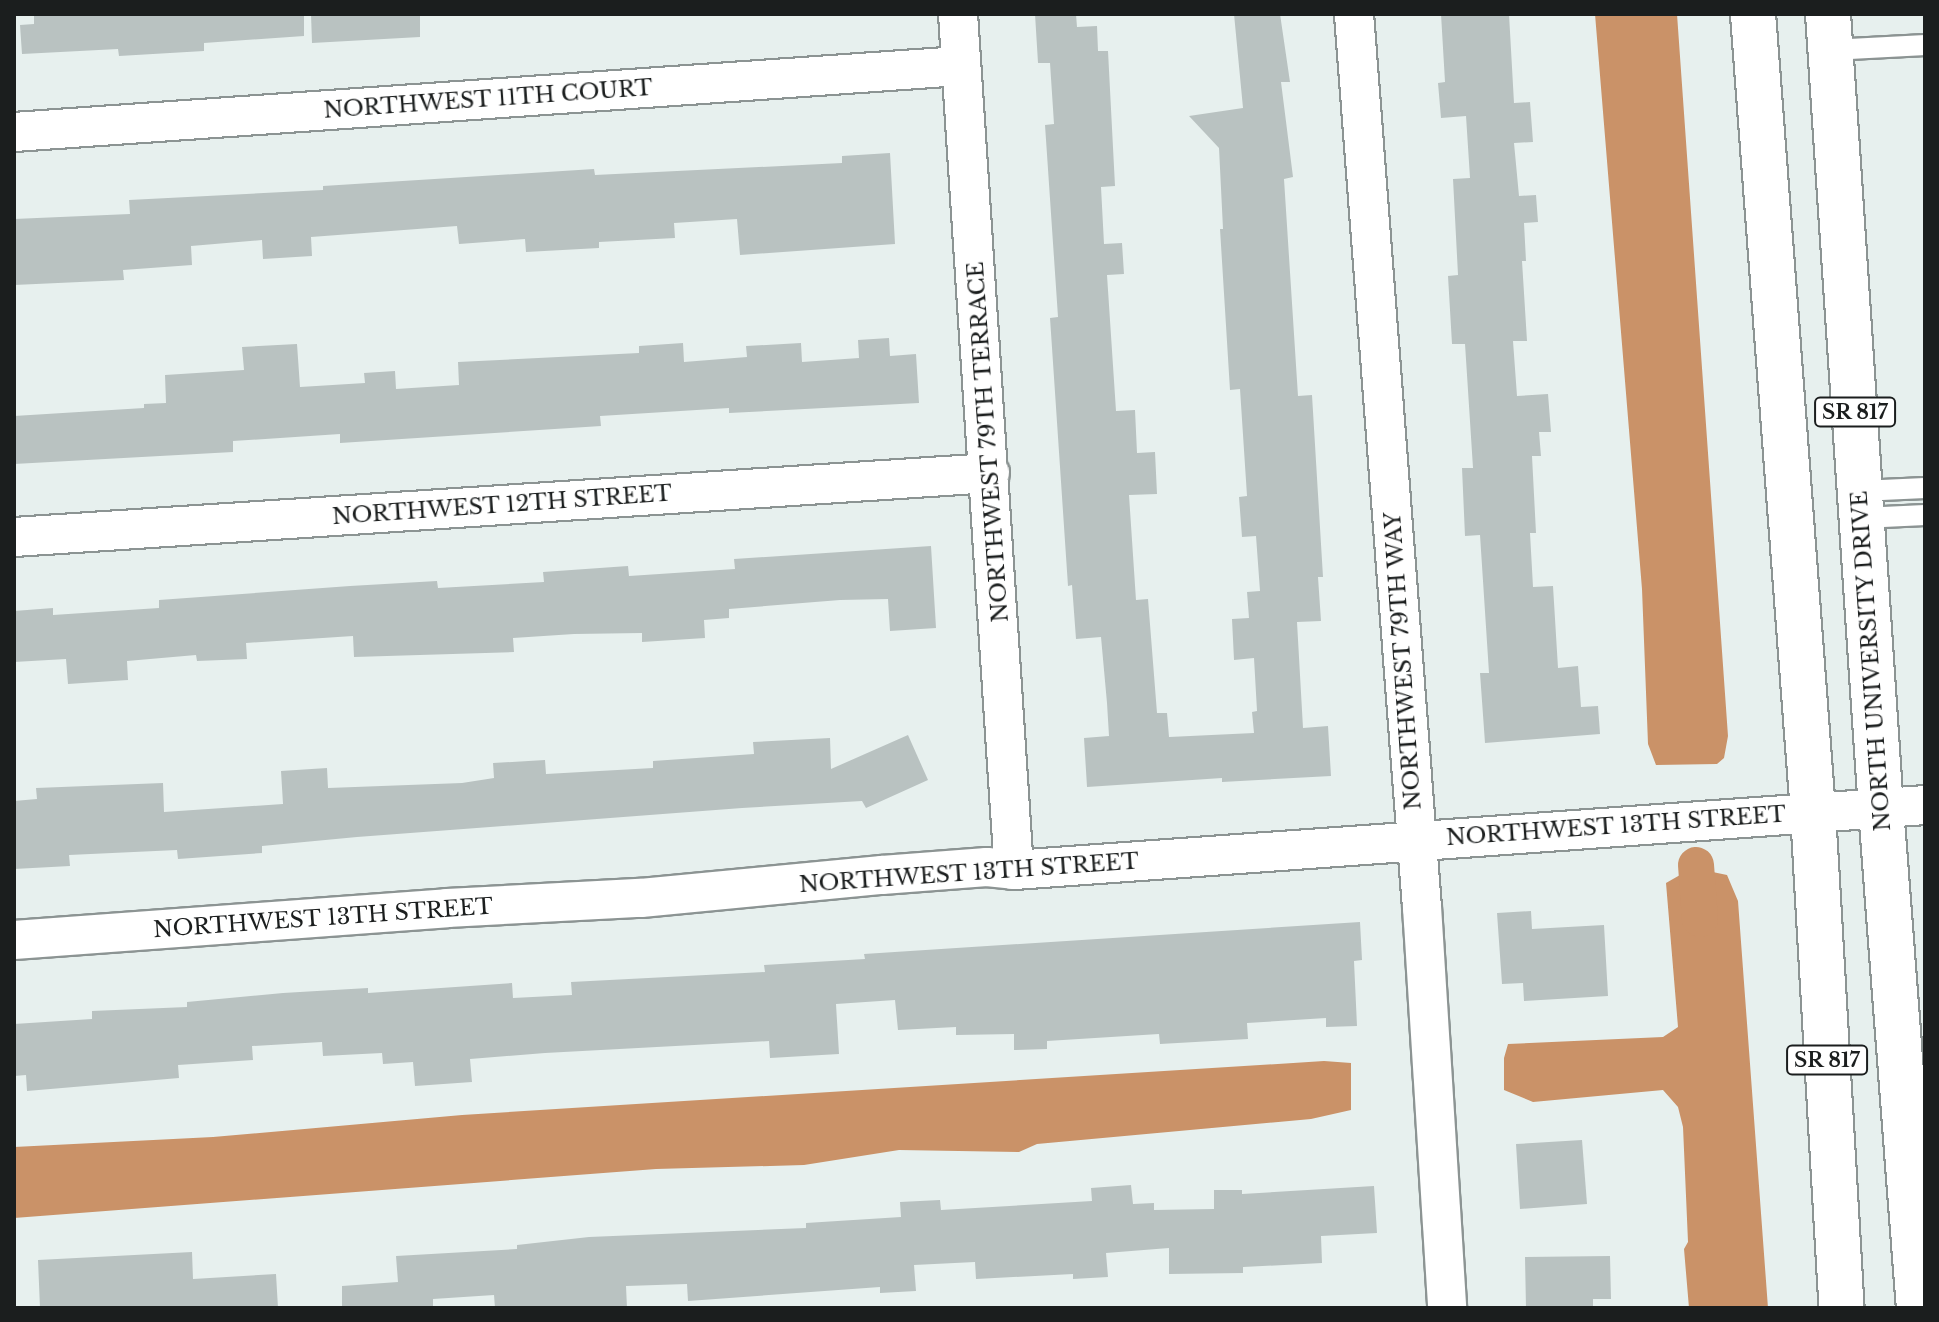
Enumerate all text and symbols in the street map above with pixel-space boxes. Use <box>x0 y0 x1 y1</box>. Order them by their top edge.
street label: NORTHWEST 11TH COURT <box>322 74 654 124</box>
street label: NORTHWEST 79TH TERRACE <box>962 260 1014 624</box>
road number: SR 817 <box>1813 396 1897 428</box>
street label: NORTHWEST 12TH STREET <box>331 480 673 530</box>
street label: NORTH UNIVERSITY DRIVE <box>1846 490 1896 832</box>
street label: NORTHWEST 79TH WAY <box>1379 510 1427 812</box>
street label: NORTHWEST 13TH STREET <box>1445 801 1787 851</box>
street label: NORTHWEST 13TH STREET <box>798 848 1140 898</box>
street label: NORTHWEST 13TH STREET <box>152 893 494 943</box>
road number: SR 817 <box>1785 1044 1869 1076</box>

